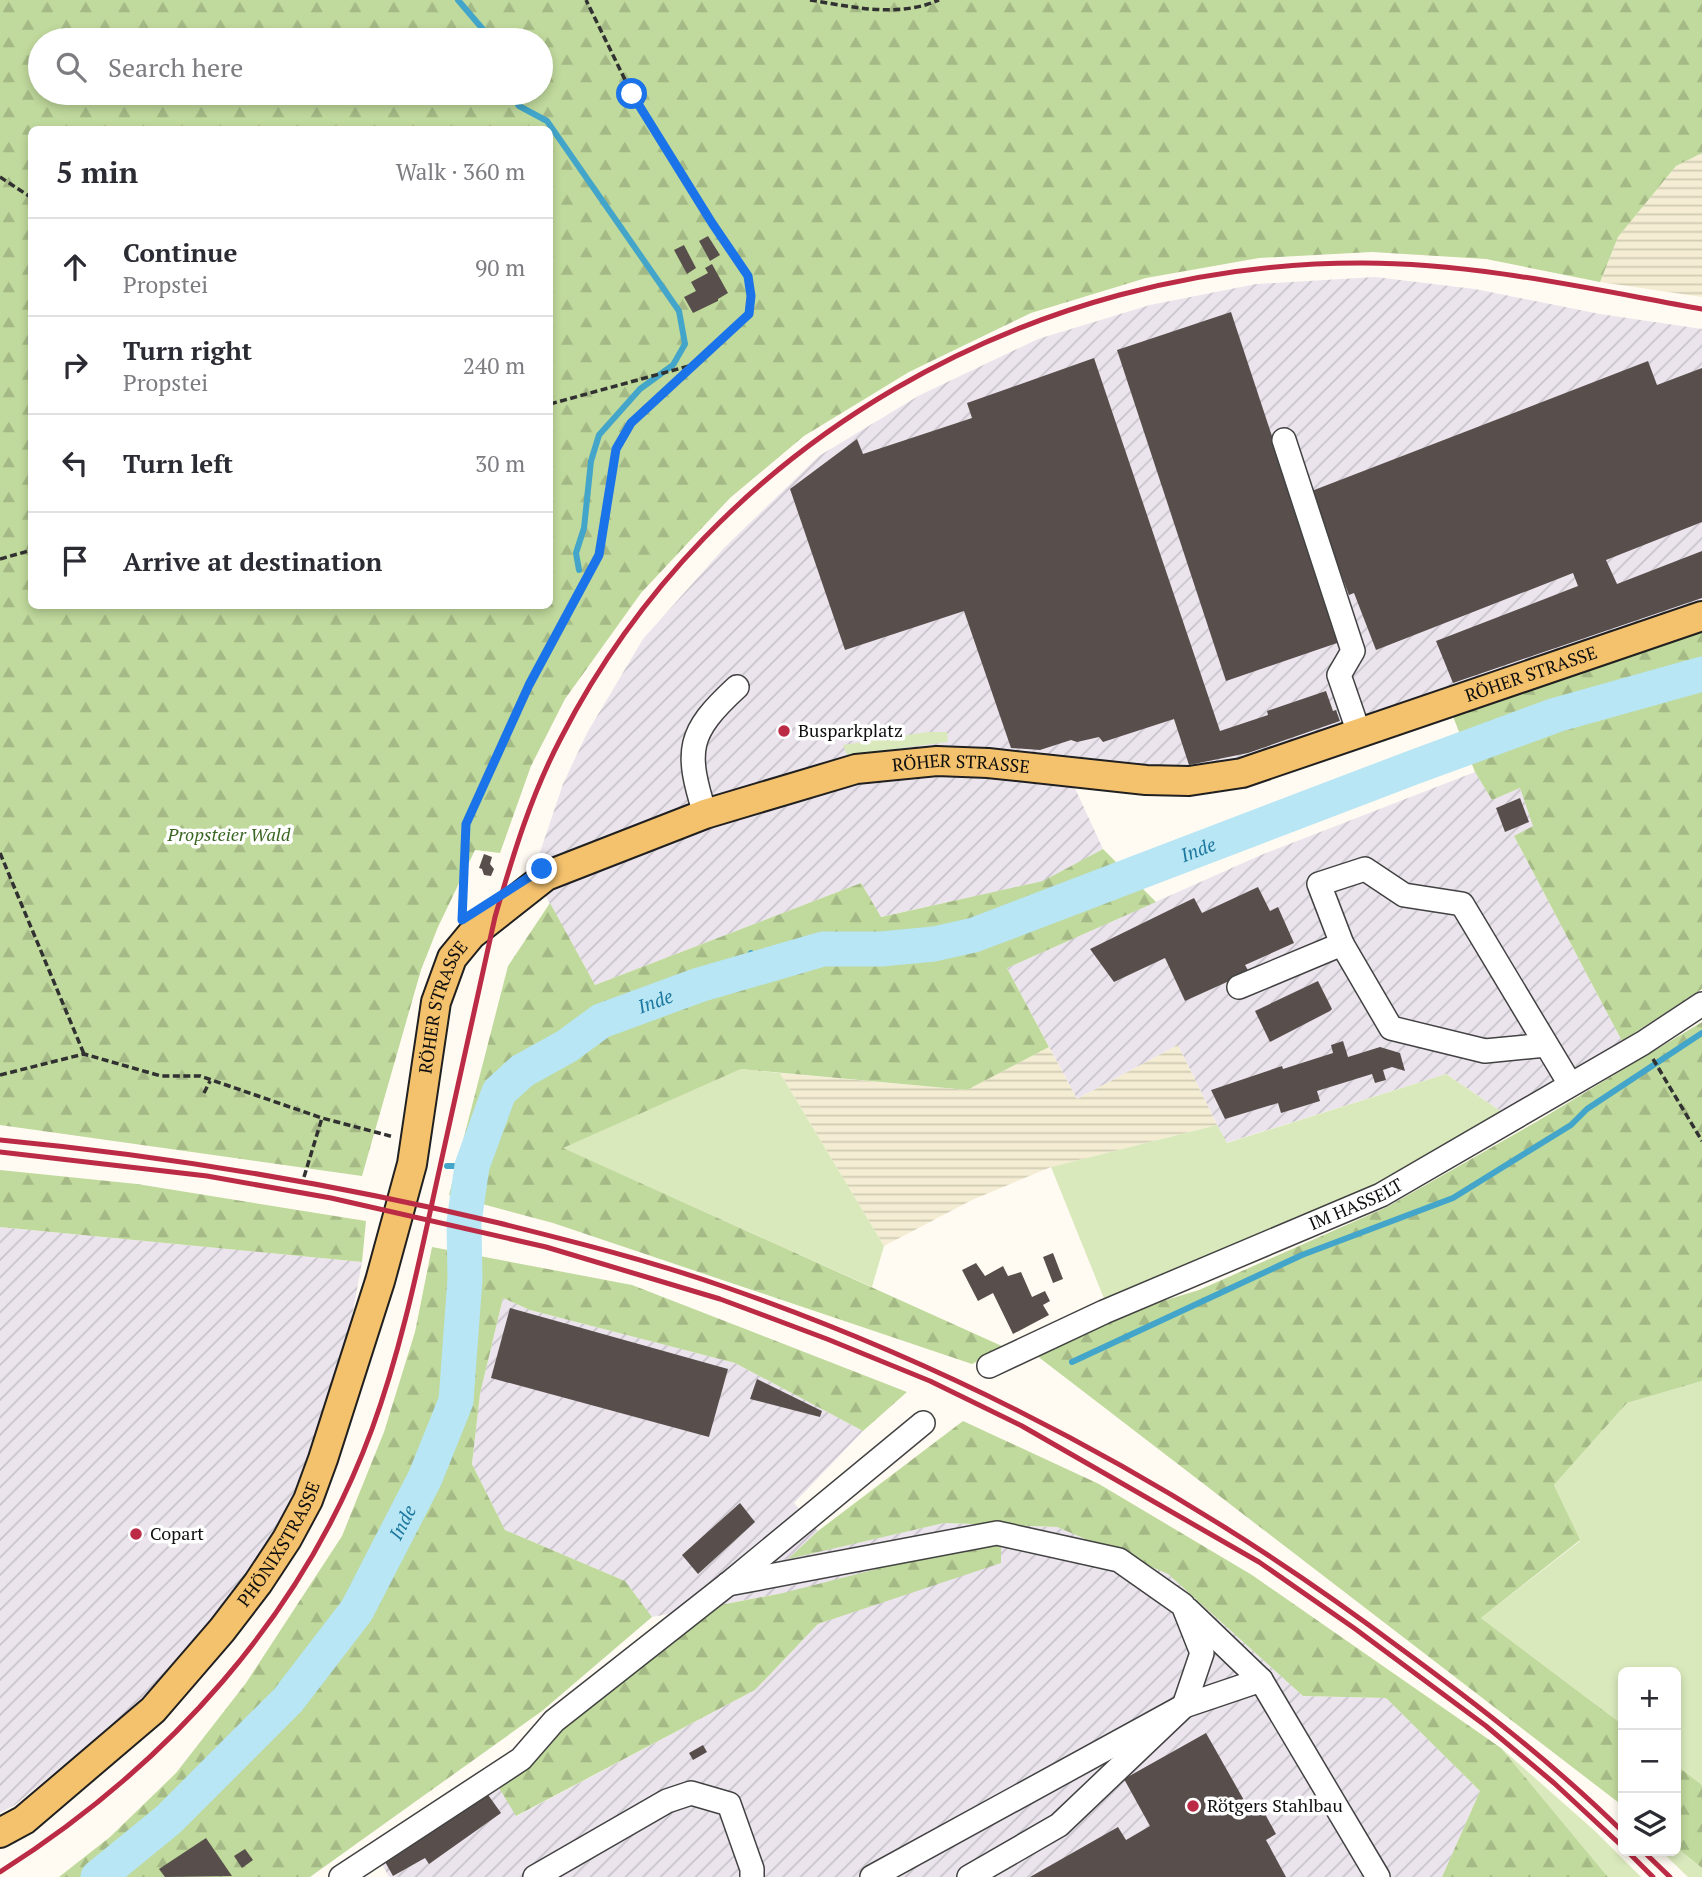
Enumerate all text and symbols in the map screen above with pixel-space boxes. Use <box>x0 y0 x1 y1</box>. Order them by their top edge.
search box <box>28 28 553 105</box>
icon: search <box>52 48 90 86</box>
text: Search here <box>108 50 243 84</box>
route start <box>616 78 647 109</box>
text: 5 min <box>56 152 138 192</box>
text: Walk · 360 m <box>396 156 525 187</box>
text: Continue <box>123 235 237 269</box>
icon: ahead <box>56 248 94 286</box>
text: 90 m <box>475 252 525 283</box>
text: Propstei <box>123 269 208 300</box>
text: Turn right <box>123 333 252 367</box>
icon: right <box>56 346 94 384</box>
text: 240 m <box>463 350 525 381</box>
text: Propstei <box>123 367 208 398</box>
icon: left <box>56 444 94 482</box>
text: Turn left <box>123 446 233 480</box>
text: 30 m <box>475 448 525 479</box>
icon: arrive <box>56 542 94 580</box>
text: Arrive at destination <box>123 544 382 578</box>
street label: RÖHER STRASSE <box>1462 640 1600 707</box>
place label: Busparkplatz <box>798 718 903 742</box>
marker: Busparkplatz <box>776 723 792 739</box>
street label: RÖHER STRASSE <box>891 748 1031 778</box>
park label: Propsteier Wald <box>167 822 291 846</box>
water label: Inde <box>1176 831 1219 867</box>
route end <box>526 853 557 884</box>
street label: RÖHER STRASSE <box>413 935 473 1075</box>
water label: Inde <box>633 983 676 1019</box>
street label: IM HASSELT <box>1305 1172 1407 1235</box>
street label: PHÖNIXSTRASSE <box>231 1478 325 1611</box>
water label: Inde <box>382 1500 421 1545</box>
place label: Copart <box>150 1521 204 1545</box>
marker: Copart <box>128 1526 144 1542</box>
map controls <box>1618 1667 1681 1856</box>
button: + <box>1618 1667 1681 1730</box>
button: − <box>1618 1730 1681 1793</box>
place label: Rötgers Stahlbau <box>1207 1793 1343 1817</box>
button: layers <box>1618 1793 1681 1856</box>
marker: Rötgers Stahlbau <box>1185 1798 1201 1814</box>

